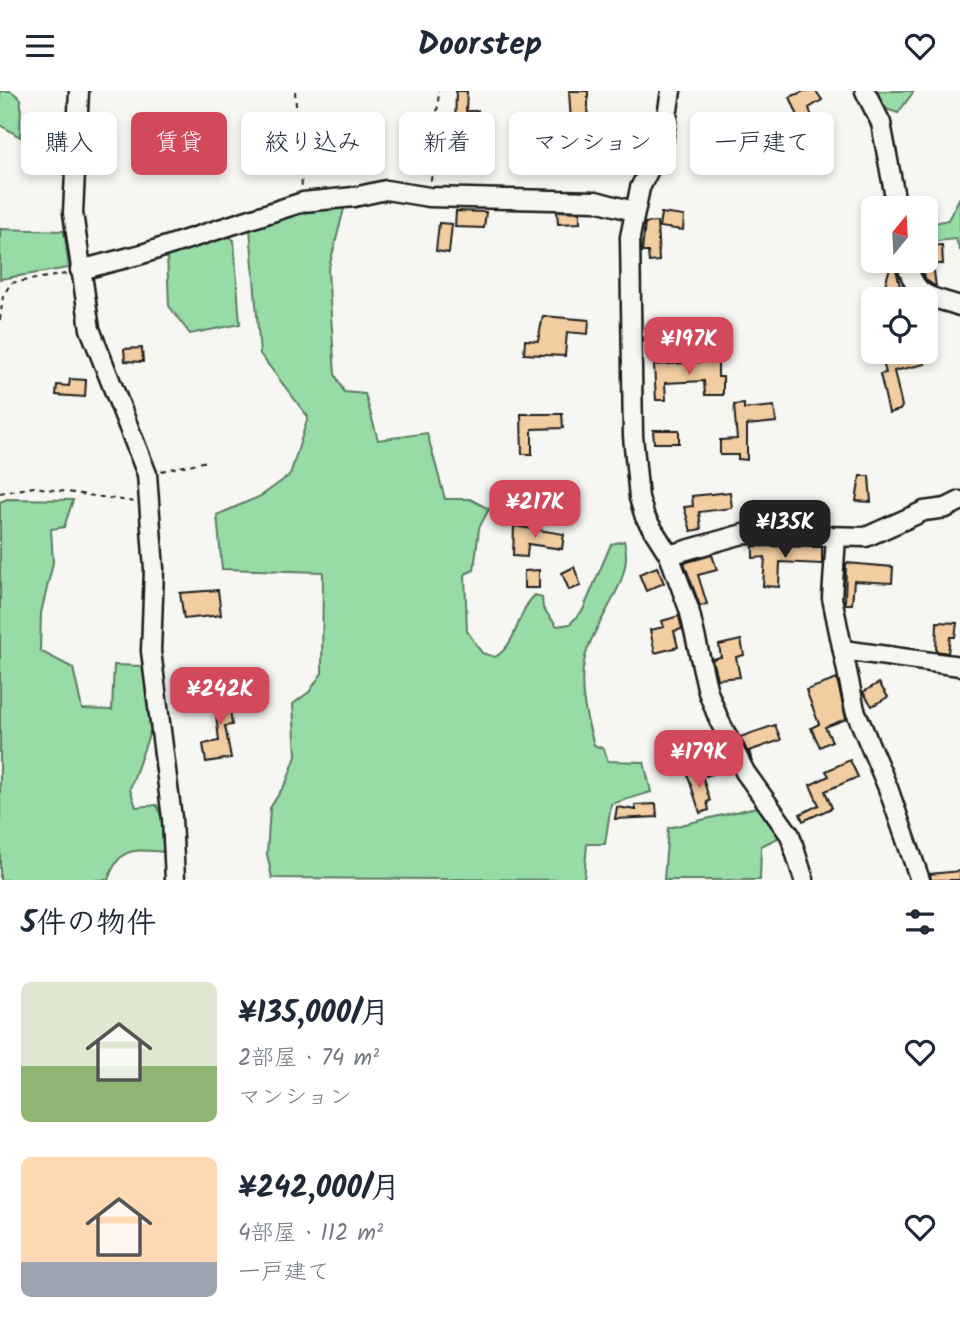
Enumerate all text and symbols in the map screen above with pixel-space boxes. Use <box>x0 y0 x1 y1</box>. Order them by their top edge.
text: Doorstep <box>418 20 542 71</box>
icon: menu <box>21 27 59 65</box>
icon: heart <box>901 27 939 65</box>
chip: 購入 <box>21 112 117 175</box>
chip: 賃貸 <box>131 112 227 175</box>
chip: 絞り込み <box>241 112 385 175</box>
chip: 新着 <box>399 112 495 175</box>
chip: マンション <box>509 112 676 175</box>
chip: 一戸建て <box>690 112 834 175</box>
north arrow <box>861 196 938 273</box>
map controls <box>861 196 938 364</box>
button: locate <box>861 287 938 364</box>
pin: ¥197K <box>640 317 738 377</box>
text: ¥197K <box>660 322 718 358</box>
pin: ¥217K <box>486 481 584 540</box>
text: ¥217K <box>505 485 565 521</box>
pin: ¥135K <box>736 501 834 560</box>
text: ¥135K <box>755 505 815 541</box>
pin: ¥242K <box>171 667 269 727</box>
text: ¥242K <box>186 672 254 708</box>
pin: ¥179K <box>650 731 748 790</box>
text: ¥179K <box>670 735 728 771</box>
text: 5件の物件 <box>21 900 156 948</box>
icon: filters <box>901 903 939 941</box>
text: ¥135,000/月 <box>238 990 390 1038</box>
icon: home <box>77 1010 161 1094</box>
icon: heart <box>901 1033 939 1071</box>
text: 2部屋 · 74 m² <box>238 1041 379 1077</box>
text: マンション <box>238 1080 352 1116</box>
text: ¥242,000/月 <box>238 1165 400 1213</box>
icon: home <box>77 1185 161 1269</box>
icon: heart <box>901 1208 939 1246</box>
text: 4部屋 · 112 m² <box>238 1216 383 1252</box>
text: 一戸建て <box>238 1255 330 1291</box>

